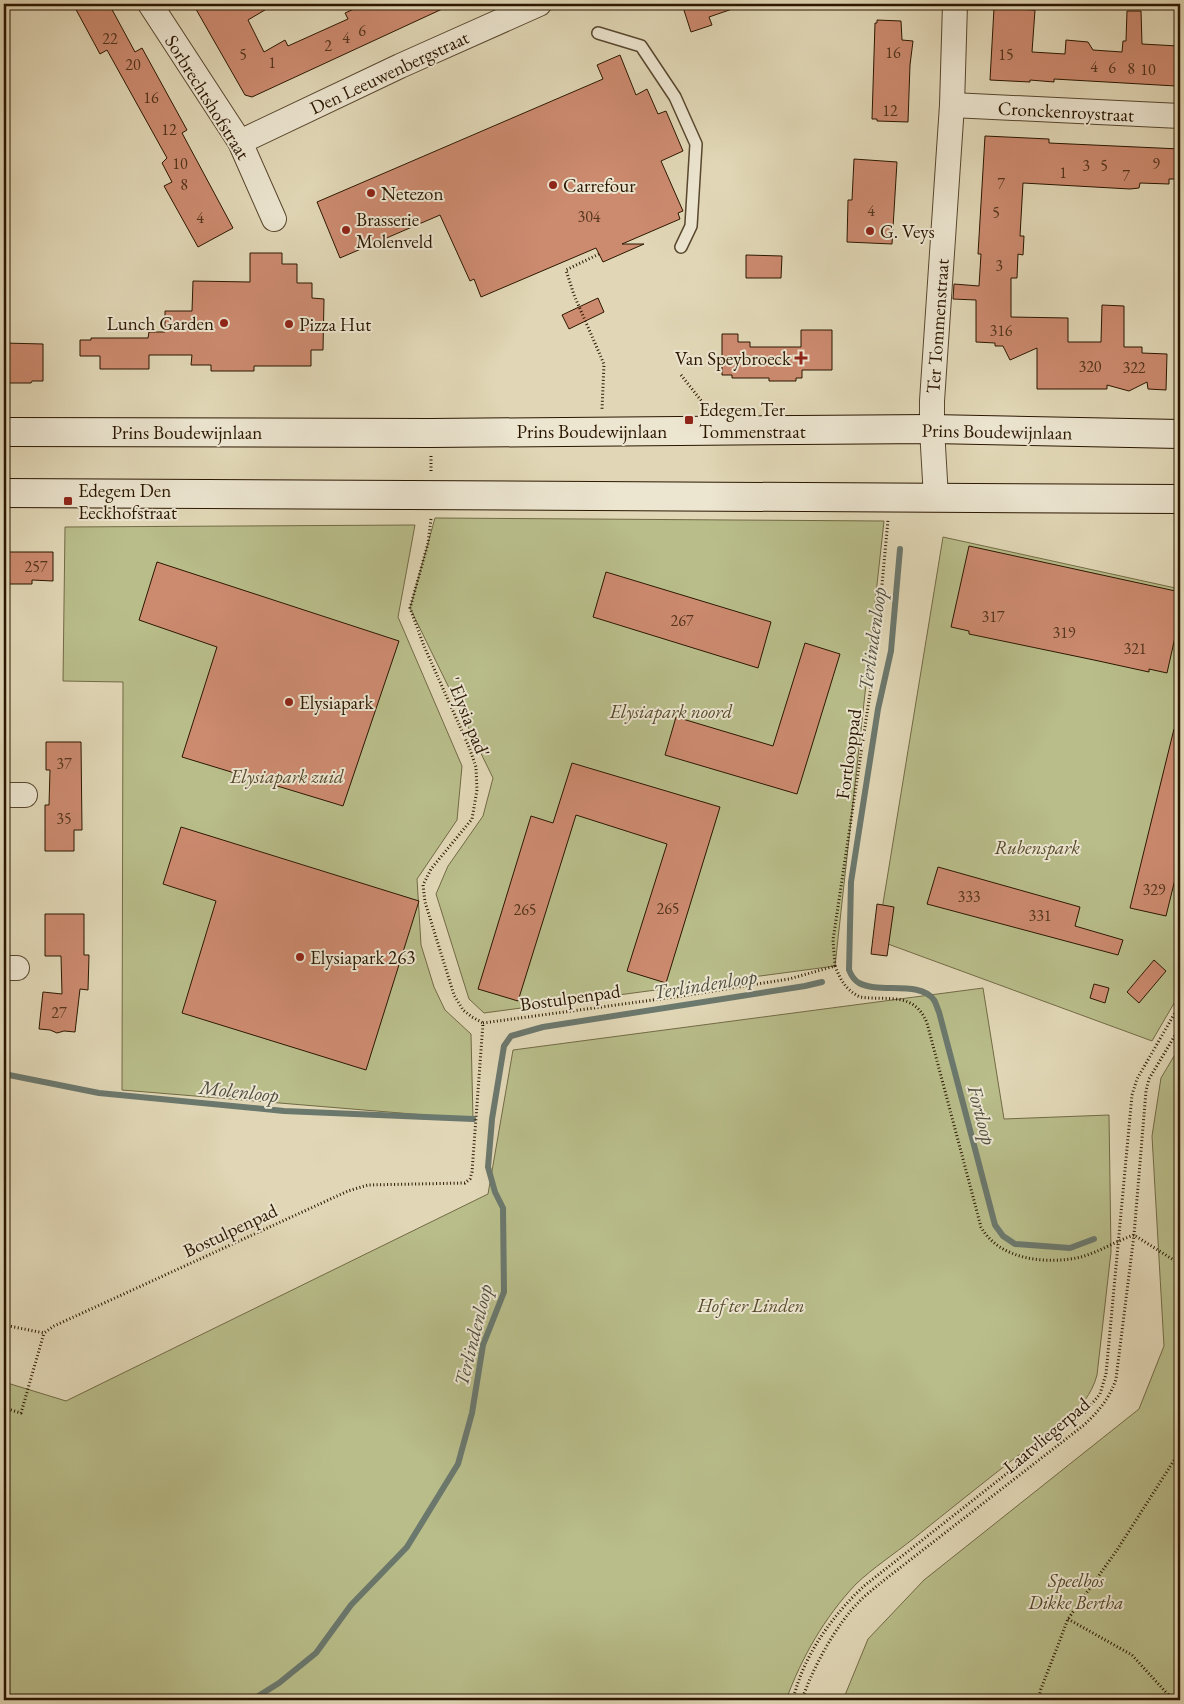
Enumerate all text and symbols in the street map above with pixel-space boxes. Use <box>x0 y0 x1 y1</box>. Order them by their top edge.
house number: 6 <box>358 20 366 41</box>
street label: Den Leeuwenbergstraat <box>306 25 473 120</box>
house number: 4 <box>342 27 350 48</box>
house number: 22 <box>102 28 118 49</box>
street label: Sorbrechtshofstraat <box>159 30 256 164</box>
house number: 2 <box>324 35 332 56</box>
house number: 16 <box>885 42 901 63</box>
house number: 5 <box>239 44 247 65</box>
house number: 15 <box>998 44 1014 65</box>
house number: 1 <box>268 52 276 73</box>
house number: 20 <box>125 54 141 75</box>
house number: 4 <box>1090 56 1098 77</box>
house number: 6 <box>1108 57 1116 78</box>
house number: 8 <box>1127 58 1135 79</box>
house number: 10 <box>1140 59 1156 80</box>
house number: 16 <box>143 87 159 108</box>
street label: Cronckenroystraat <box>997 95 1135 128</box>
house number: 12 <box>882 100 898 121</box>
house number: 12 <box>161 119 177 140</box>
house number: 10 <box>172 153 188 174</box>
house number: 9 <box>1152 153 1160 174</box>
house number: 3 <box>1082 155 1090 176</box>
house number: 5 <box>1100 155 1108 176</box>
house number: 1 <box>1059 162 1067 183</box>
house number: 7 <box>1122 165 1130 186</box>
place label: Carrefour <box>563 173 636 198</box>
house number: 7 <box>997 173 1005 194</box>
house number: 8 <box>180 174 188 195</box>
marker: Carrefour <box>547 179 559 191</box>
place label: Netezon <box>381 181 443 206</box>
marker: Netezon <box>365 187 377 199</box>
house number: 4 <box>867 200 875 221</box>
house number: 5 <box>992 202 1000 223</box>
house number: 304 <box>577 206 601 227</box>
house number: 4 <box>196 207 204 228</box>
place label: Brasserie Molenveld <box>356 207 433 254</box>
place label: G. Veys <box>880 219 935 244</box>
marker: Brasserie Molenveld <box>340 224 352 236</box>
marker: G. Veys <box>864 225 876 237</box>
house number: 3 <box>995 255 1003 276</box>
street label: Ter Tommenstraat <box>920 258 955 394</box>
place label: Lunch Garden <box>107 311 214 336</box>
place label: Pizza Hut <box>299 312 371 337</box>
marker: Lunch Garden <box>218 317 230 329</box>
marker: Pizza Hut <box>283 318 295 330</box>
house number: 316 <box>989 320 1013 341</box>
place label: Van Speybroeck <box>675 346 792 371</box>
marker: Van Speybroeck <box>795 352 807 364</box>
house number: 320 <box>1078 356 1102 377</box>
house number: 322 <box>1122 357 1146 378</box>
place label: Edegem Ter Tommenstraat <box>699 397 806 444</box>
marker: Edegem Ter Tommenstraat <box>683 414 695 426</box>
street label: Prins Boudewijnlaan <box>921 418 1073 445</box>
street label: Prins Boudewijnlaan <box>517 419 667 444</box>
street label: Prins Boudewijnlaan <box>112 420 262 445</box>
place label: Edegem Den Eeckhofstraat <box>78 478 177 525</box>
marker: Edegem Den Eeckhofstraat <box>62 495 74 507</box>
house number: 257 <box>24 556 48 577</box>
water label: Terlindenloop <box>852 585 892 692</box>
house number: 317 <box>981 606 1005 627</box>
house number: 267 <box>670 610 694 631</box>
house number: 319 <box>1052 622 1076 643</box>
house number: 321 <box>1123 638 1147 659</box>
street label: ' Elysia pad' <box>441 674 496 761</box>
place label: Elysiapark <box>299 690 374 715</box>
marker: Elysiapark <box>283 696 295 708</box>
park label: Elysiapark noord <box>609 699 732 724</box>
street label: Fortlooppad <box>830 707 867 801</box>
house number: 37 <box>56 753 72 774</box>
park label: Elysiapark zuid <box>229 764 344 789</box>
house number: 35 <box>56 808 72 829</box>
park label: Rubenspark <box>994 835 1080 860</box>
house number: 329 <box>1142 879 1166 900</box>
house number: 333 <box>957 886 981 907</box>
house number: 265 <box>656 898 680 919</box>
house number: 265 <box>513 899 537 920</box>
house number: 331 <box>1028 905 1052 926</box>
place label: Elysiapark 263 <box>310 945 415 970</box>
marker: Elysiapark 263 <box>294 951 306 963</box>
water label: Terlindenloop <box>651 963 759 1005</box>
street label: Bostulpenpad <box>518 978 622 1017</box>
house number: 27 <box>51 1002 67 1023</box>
water label: Molenloop <box>197 1074 280 1108</box>
water label: Fortloop <box>961 1081 1002 1148</box>
street label: Bostulpenpad <box>179 1198 282 1263</box>
water label: Terlindenloop <box>448 1281 498 1389</box>
park label: Hof ter Linden <box>696 1293 805 1318</box>
street label: Laatvliegerpad <box>998 1392 1095 1479</box>
park label: Speelbos Dikke Bertha <box>1027 1568 1124 1615</box>

